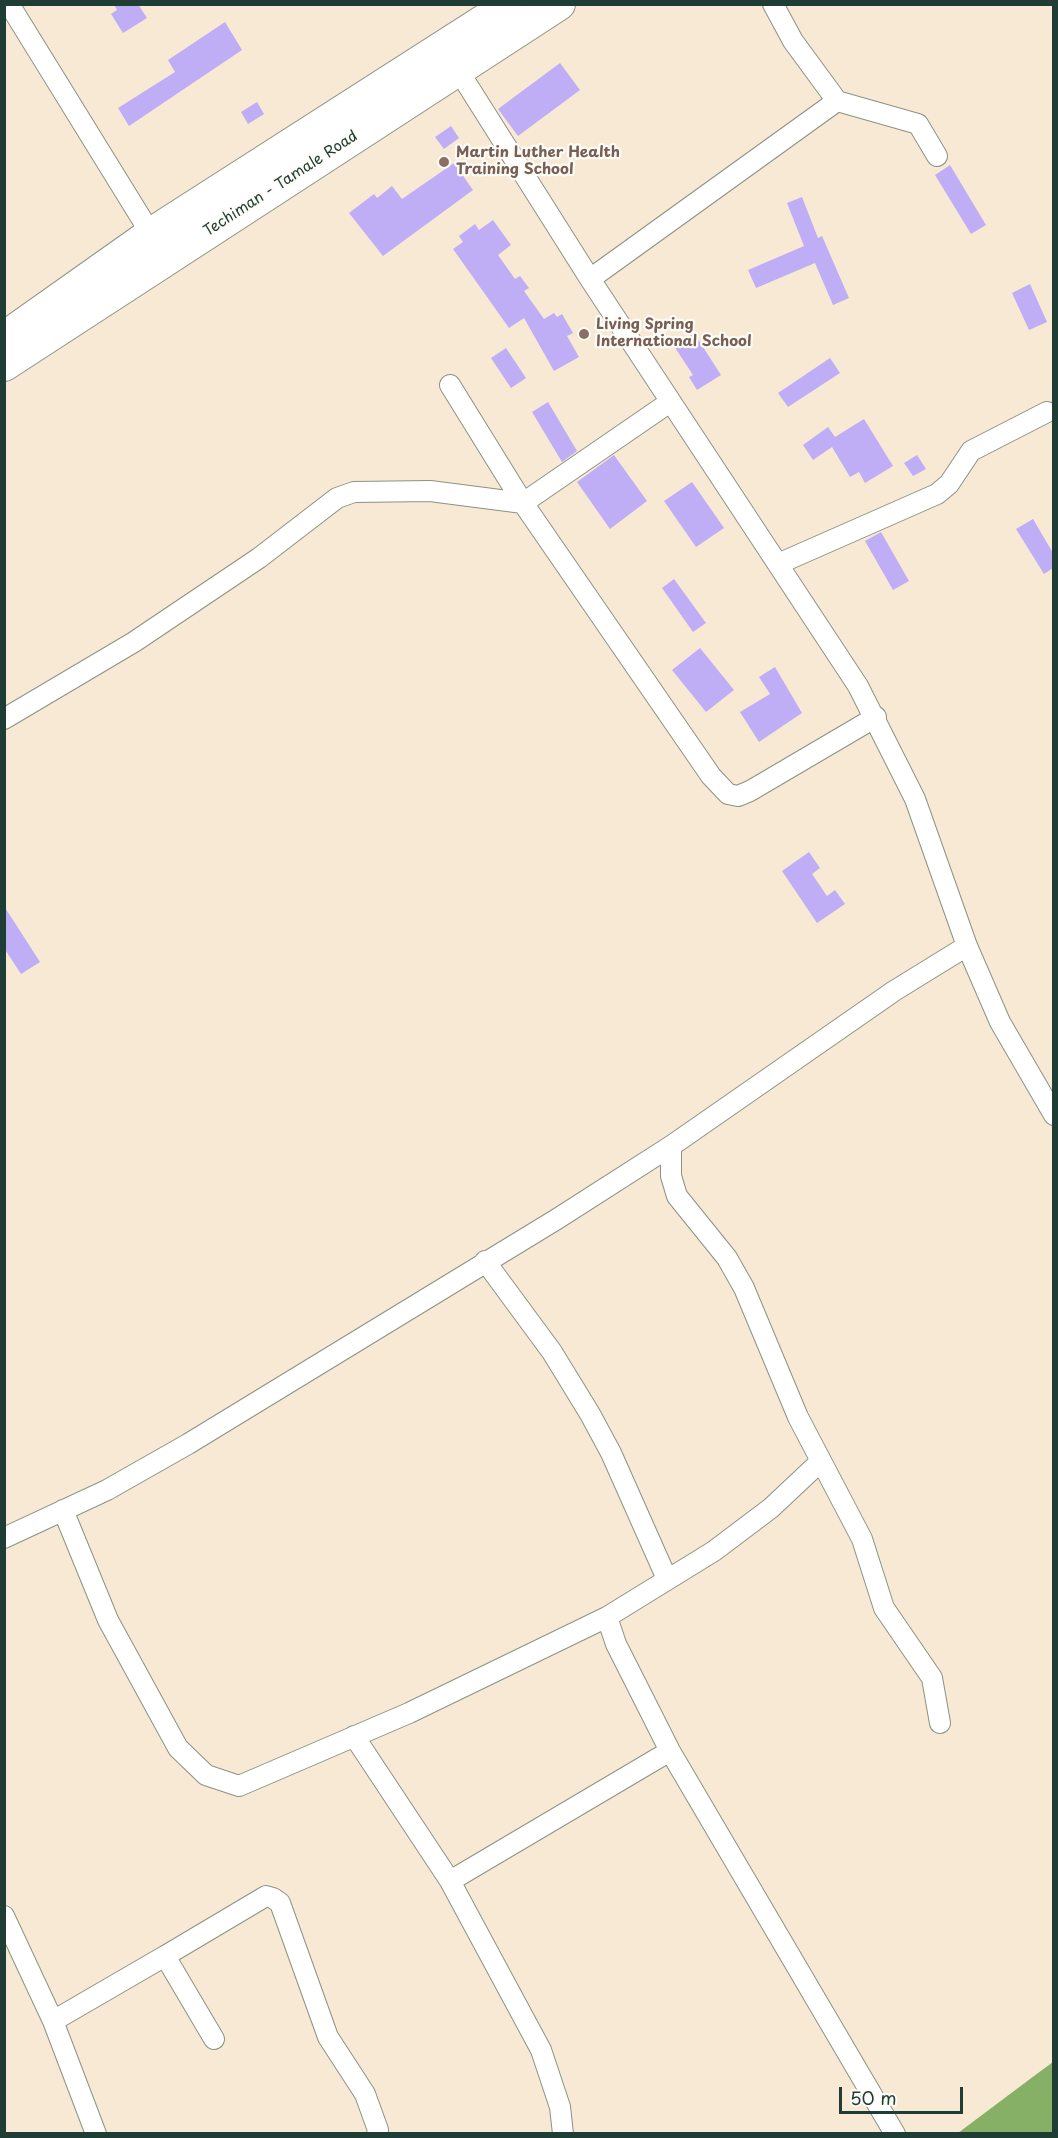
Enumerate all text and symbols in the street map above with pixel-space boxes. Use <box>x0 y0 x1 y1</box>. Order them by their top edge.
street label: Techiman - Tamale Road <box>201 127 361 241</box>
place label: Martin Luther Health Training School <box>456 144 620 179</box>
marker: Martin Luther Health Training School <box>437 155 451 169</box>
place label: Living Spring International School <box>596 316 752 351</box>
marker: Living Spring International School <box>577 327 591 341</box>
scale bar <box>842 2075 966 2113</box>
text: 50 m <box>850 2084 897 2111</box>

